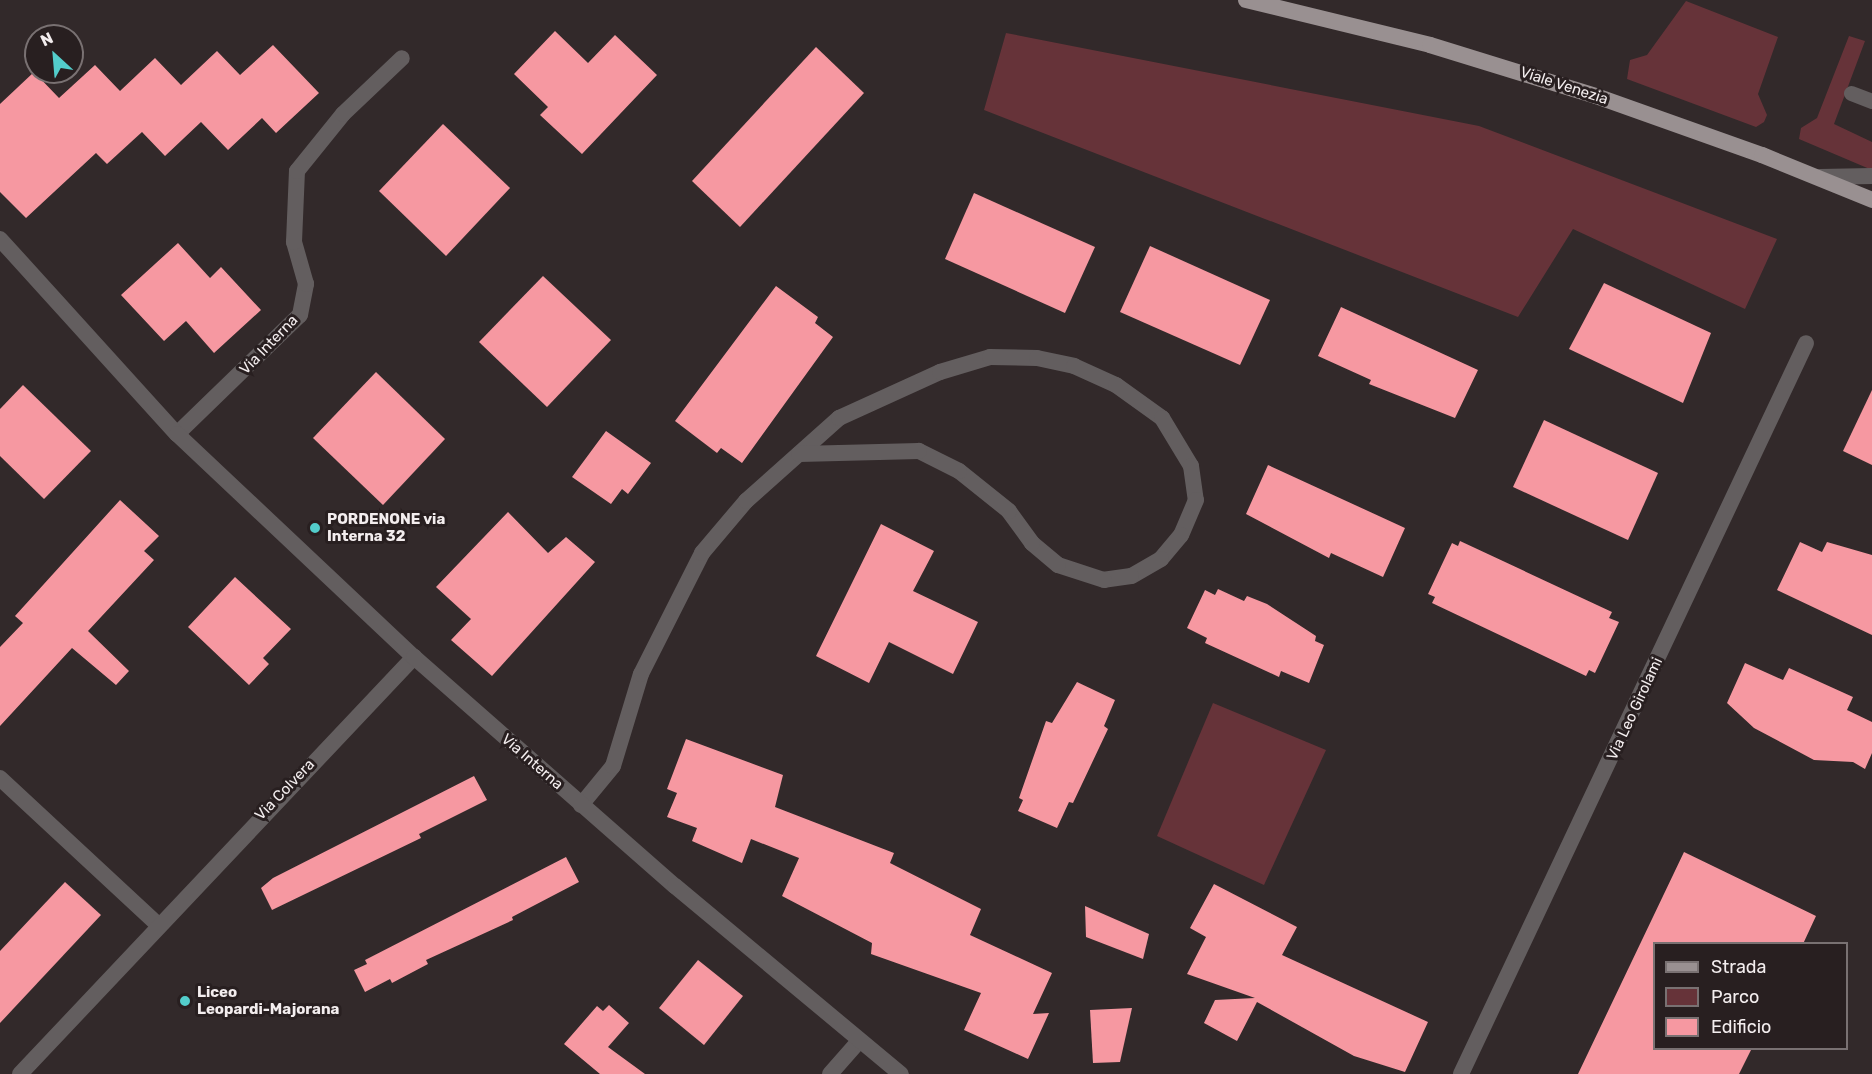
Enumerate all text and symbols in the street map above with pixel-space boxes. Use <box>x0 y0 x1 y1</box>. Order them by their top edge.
north arrow <box>24 24 84 84</box>
text: N <box>37 28 56 50</box>
street label: Viale Venezia <box>1518 63 1610 109</box>
street label: Via Interna <box>236 311 302 379</box>
place label: PORDENONE via Interna 32 <box>327 510 446 545</box>
marker: PORDENONE via Interna 32 <box>308 521 322 535</box>
street label: Via Leo Girolami <box>1603 655 1667 763</box>
street label: Via Interna <box>498 730 566 794</box>
street label: Via Colvera <box>251 756 319 824</box>
legend <box>1653 942 1848 1050</box>
text: Strada <box>1711 956 1767 978</box>
place label: Liceo Leopardi-Majorana <box>197 983 339 1018</box>
text: Parco <box>1711 986 1759 1008</box>
marker: Liceo Leopardi-Majorana <box>178 994 192 1008</box>
text: Edificio <box>1711 1016 1771 1038</box>

